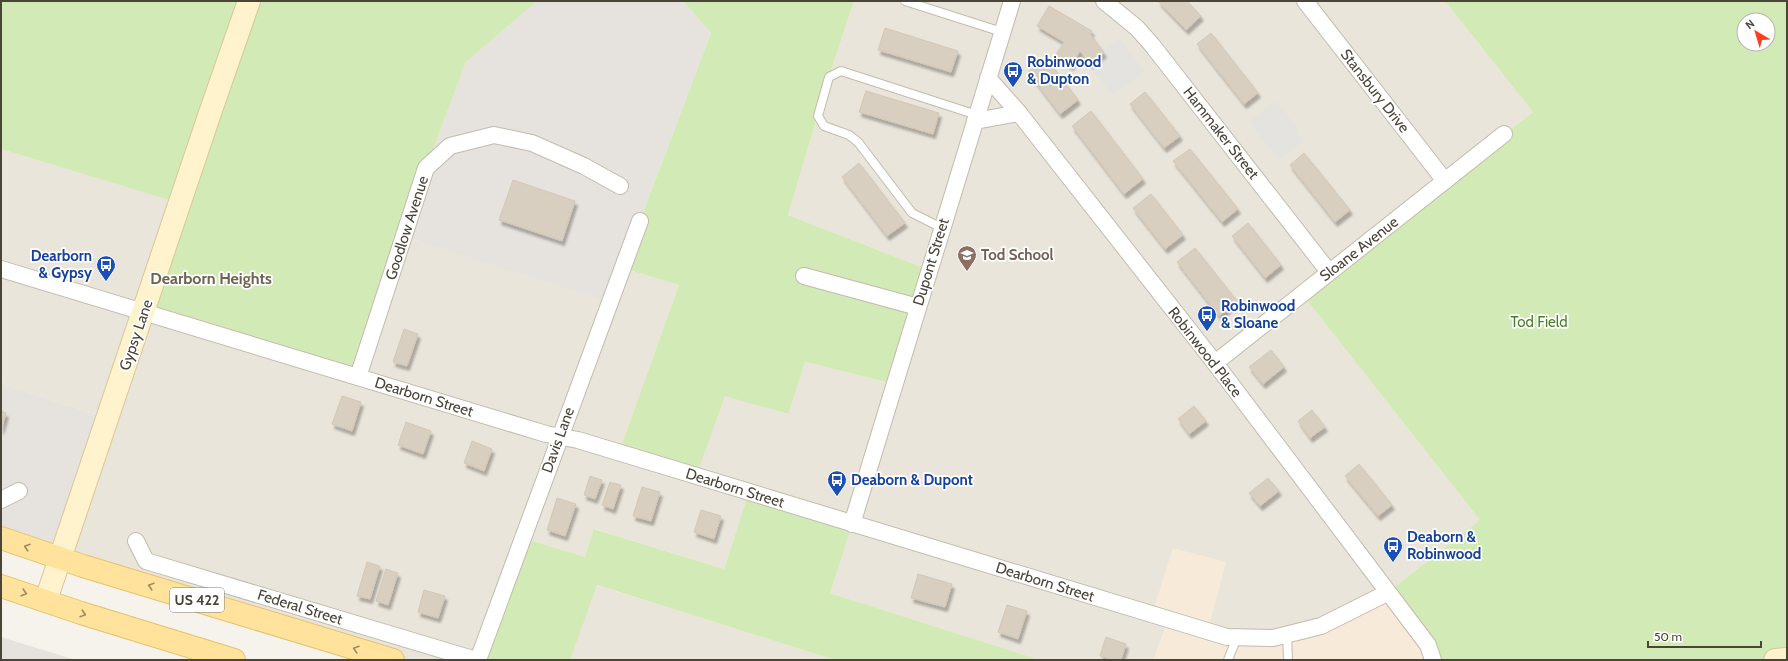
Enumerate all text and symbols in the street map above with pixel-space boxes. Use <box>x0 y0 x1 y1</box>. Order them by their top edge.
north arrow <box>1736 12 1776 52</box>
text: N <box>1742 16 1757 32</box>
street label: Stansbury Drive <box>1337 46 1413 137</box>
place label: Robinwood & Dupton <box>1027 53 1101 88</box>
bus stop icon: Robinwood & Dupton <box>1002 60 1024 88</box>
street label: Hammaker Street <box>1179 83 1263 183</box>
street label: Goodlow Avenue <box>382 173 432 282</box>
street label: Sloane Avenue <box>1316 213 1402 285</box>
street label: Dupont Street <box>909 216 953 308</box>
school or university icon: Tod School <box>956 244 978 272</box>
place label: Tod School <box>981 246 1054 264</box>
place label: Dearborn & Gypsy <box>31 247 93 282</box>
bus stop icon: Dearborn & Gypsy <box>95 254 117 282</box>
district label: Dearborn Heights <box>150 269 272 288</box>
street label: Gypsy Lane <box>115 297 157 373</box>
place label: Robinwood & Sloane <box>1221 297 1295 332</box>
street label: Robinwood Place <box>1164 303 1246 401</box>
bus stop icon: Robinwood & Sloane <box>1196 304 1218 332</box>
park label: Tod Field <box>1510 313 1568 331</box>
street label: Dearborn Street <box>373 373 475 421</box>
street label: Davis Lane <box>538 404 578 475</box>
street label: Dearborn Street <box>684 464 786 512</box>
bus stop icon: Deaborn & Dupont <box>826 469 848 497</box>
place label: Deaborn & Dupont <box>851 471 973 489</box>
place label: Deaborn & Robinwood <box>1407 528 1481 563</box>
bus stop icon: Deaborn & Robinwood <box>1382 535 1404 563</box>
one-way arrow <box>23 544 30 552</box>
street label: Dearborn Street <box>994 558 1096 606</box>
one-way arrow <box>147 583 154 591</box>
street label: Federal Street <box>255 586 345 628</box>
one-way arrow <box>20 588 27 597</box>
road number: US 422 <box>170 588 224 612</box>
one-way arrow <box>79 609 86 618</box>
scale bar <box>1648 623 1761 649</box>
text: 50 m <box>1654 629 1682 644</box>
one-way arrow <box>352 645 359 654</box>

